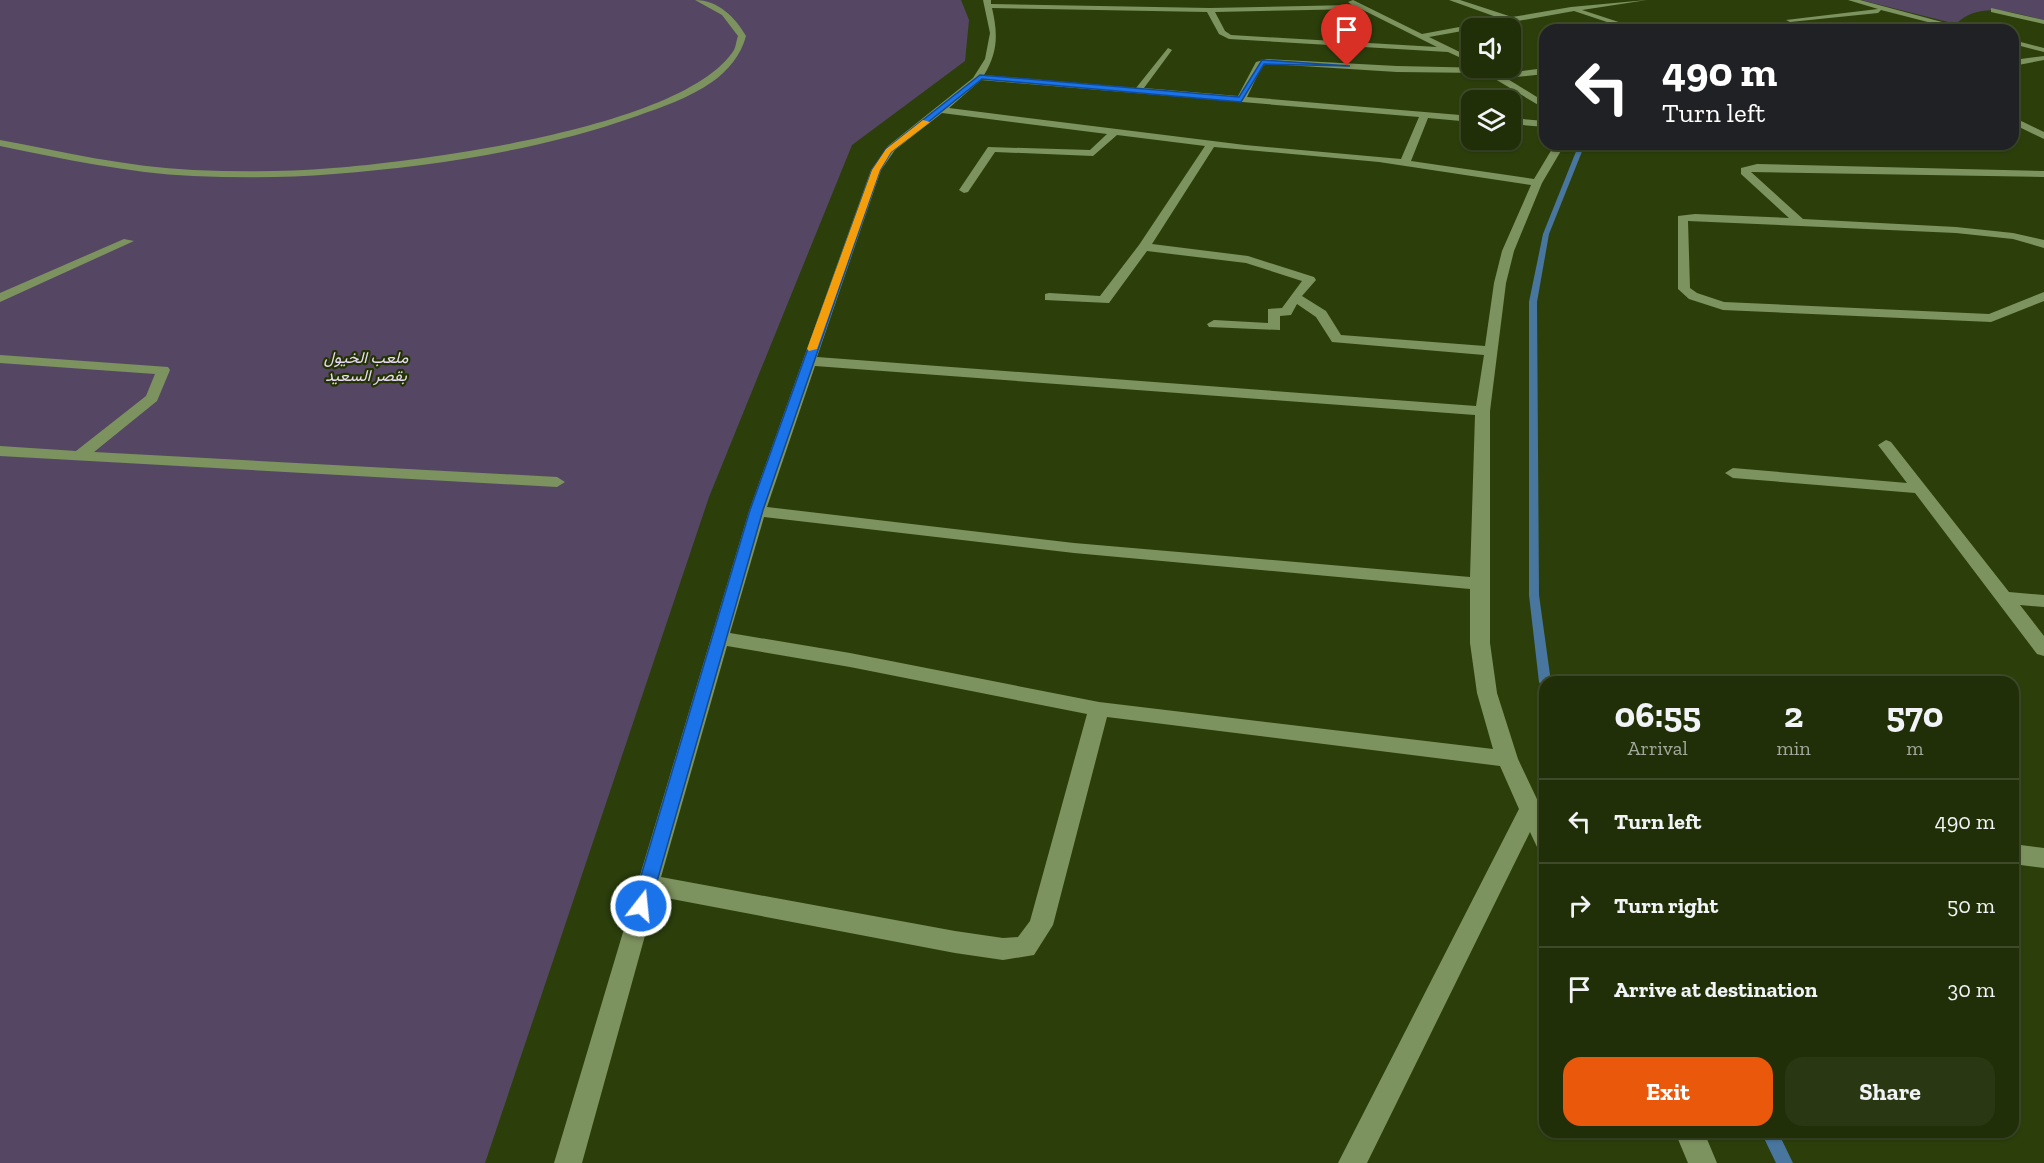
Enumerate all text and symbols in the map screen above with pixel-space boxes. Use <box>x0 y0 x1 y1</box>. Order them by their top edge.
pin <box>1321 4 1372 66</box>
icon: arrive <box>1330 13 1363 46</box>
map controls <box>1461 18 1521 150</box>
button: sound <box>1461 18 1521 78</box>
text: 490 m <box>1662 46 1777 97</box>
icon: left <box>1563 48 1641 126</box>
button: layers <box>1461 90 1521 150</box>
text: Turn left <box>1662 97 1765 129</box>
park label: ملعب الخيول بقصر السعيد <box>324 348 409 386</box>
text: 06:55 <box>1614 693 1701 736</box>
text: 2 <box>1784 693 1803 736</box>
text: 570 <box>1886 693 1944 736</box>
text: Arrival <box>1628 736 1688 760</box>
text: min <box>1776 736 1811 760</box>
text: m <box>1906 736 1924 760</box>
icon: left <box>1563 805 1596 838</box>
text: Turn left <box>1614 808 1701 835</box>
text: 490 m <box>1935 808 1995 835</box>
position arrow <box>609 874 673 938</box>
icon: right <box>1563 889 1596 922</box>
text: Turn right <box>1614 892 1718 919</box>
text: 50 m <box>1947 892 1995 919</box>
icon: arrive <box>1563 973 1596 1006</box>
text: Arrive at destination <box>1614 976 1817 1003</box>
text: 30 m <box>1948 976 1995 1003</box>
button: Exit <box>1563 1057 1773 1126</box>
button: Share <box>1785 1057 1995 1126</box>

